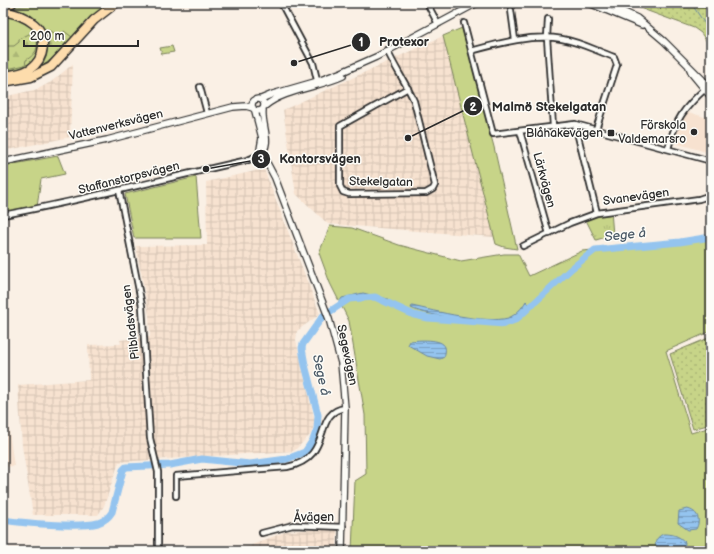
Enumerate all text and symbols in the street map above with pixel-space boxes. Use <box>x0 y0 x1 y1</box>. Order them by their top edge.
scale bar <box>24 22 138 48</box>
text: 200 m <box>30 29 64 44</box>
callout: Protexor <box>351 29 437 54</box>
text: Protexor <box>379 34 430 50</box>
text: 1 <box>358 35 364 50</box>
callout: Malmö Stekelgatan <box>463 94 614 119</box>
text: Malmö Stekelgatan <box>492 99 606 115</box>
text: 2 <box>469 100 477 115</box>
street label: Vattenverksvägen <box>67 106 165 144</box>
place label: Förskola Valdemarsro <box>618 118 686 147</box>
place label: Blåhakevägen <box>526 126 603 141</box>
marker: Förskola Valdemarsro <box>689 127 699 137</box>
marker: Blåhakevägen <box>606 128 616 138</box>
callout: Kontorsvägen <box>251 146 369 171</box>
text: Kontorsvägen <box>279 151 361 167</box>
street label: Lärkvägen <box>529 151 559 210</box>
text: 3 <box>257 152 265 167</box>
street label: Staffanstorpsvägen <box>77 158 181 198</box>
street label: Stekelgatan <box>349 174 413 190</box>
street label: Svanevägen <box>602 185 670 209</box>
water label: Sege å <box>603 225 647 245</box>
street label: Pilbladsvägen <box>119 284 143 360</box>
street label: Segevägen <box>333 323 361 387</box>
water label: Sege å <box>309 353 333 397</box>
street label: Åvägen <box>294 509 334 525</box>

